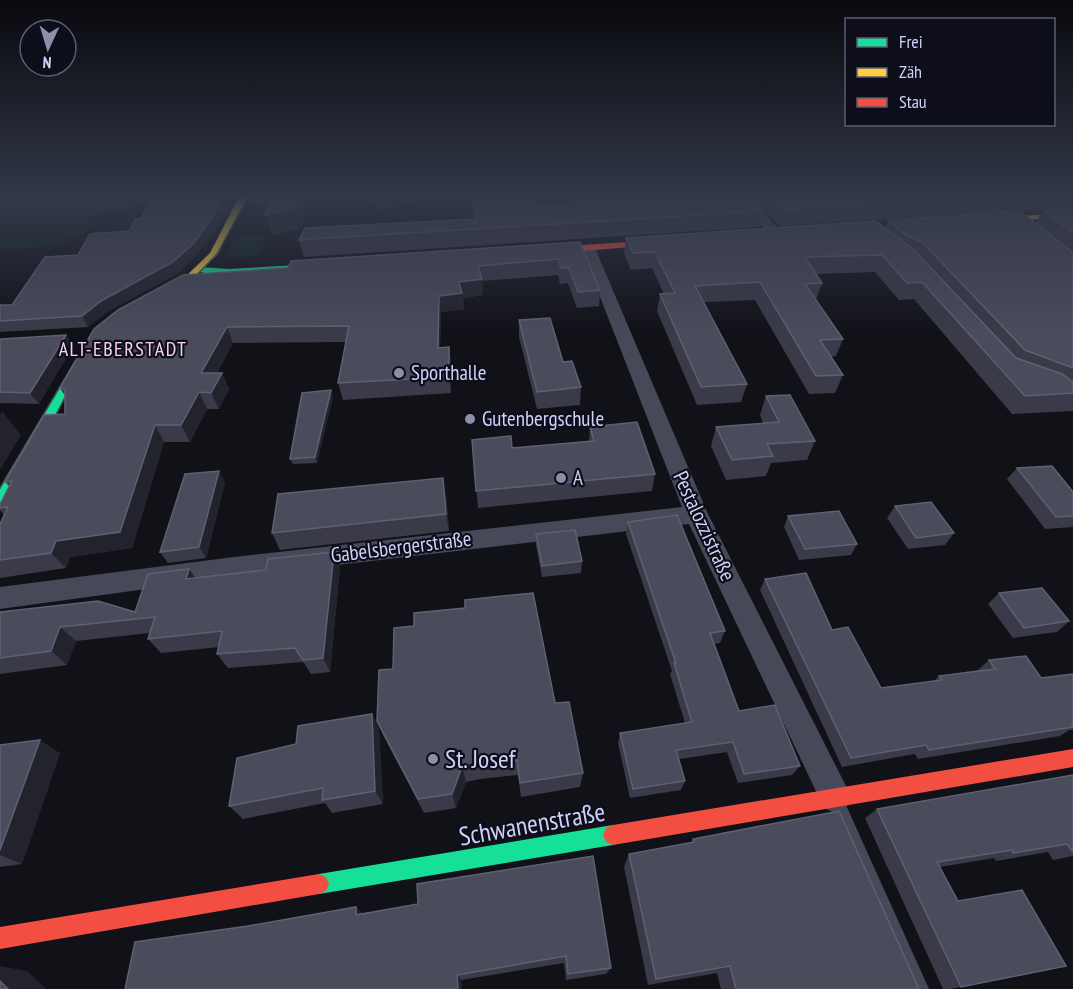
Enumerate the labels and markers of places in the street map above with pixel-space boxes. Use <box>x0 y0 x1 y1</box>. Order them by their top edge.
place label: Sporthalle <box>411 359 486 386</box>
marker: Sporthalle <box>392 366 406 380</box>
place label: Gutenbergschule <box>482 405 604 432</box>
marker: Gutenbergschule <box>463 412 477 426</box>
place label: A <box>573 464 583 491</box>
marker: A <box>554 471 568 485</box>
place label: St. Josef <box>445 742 517 775</box>
marker: St. Josef <box>426 752 440 766</box>

